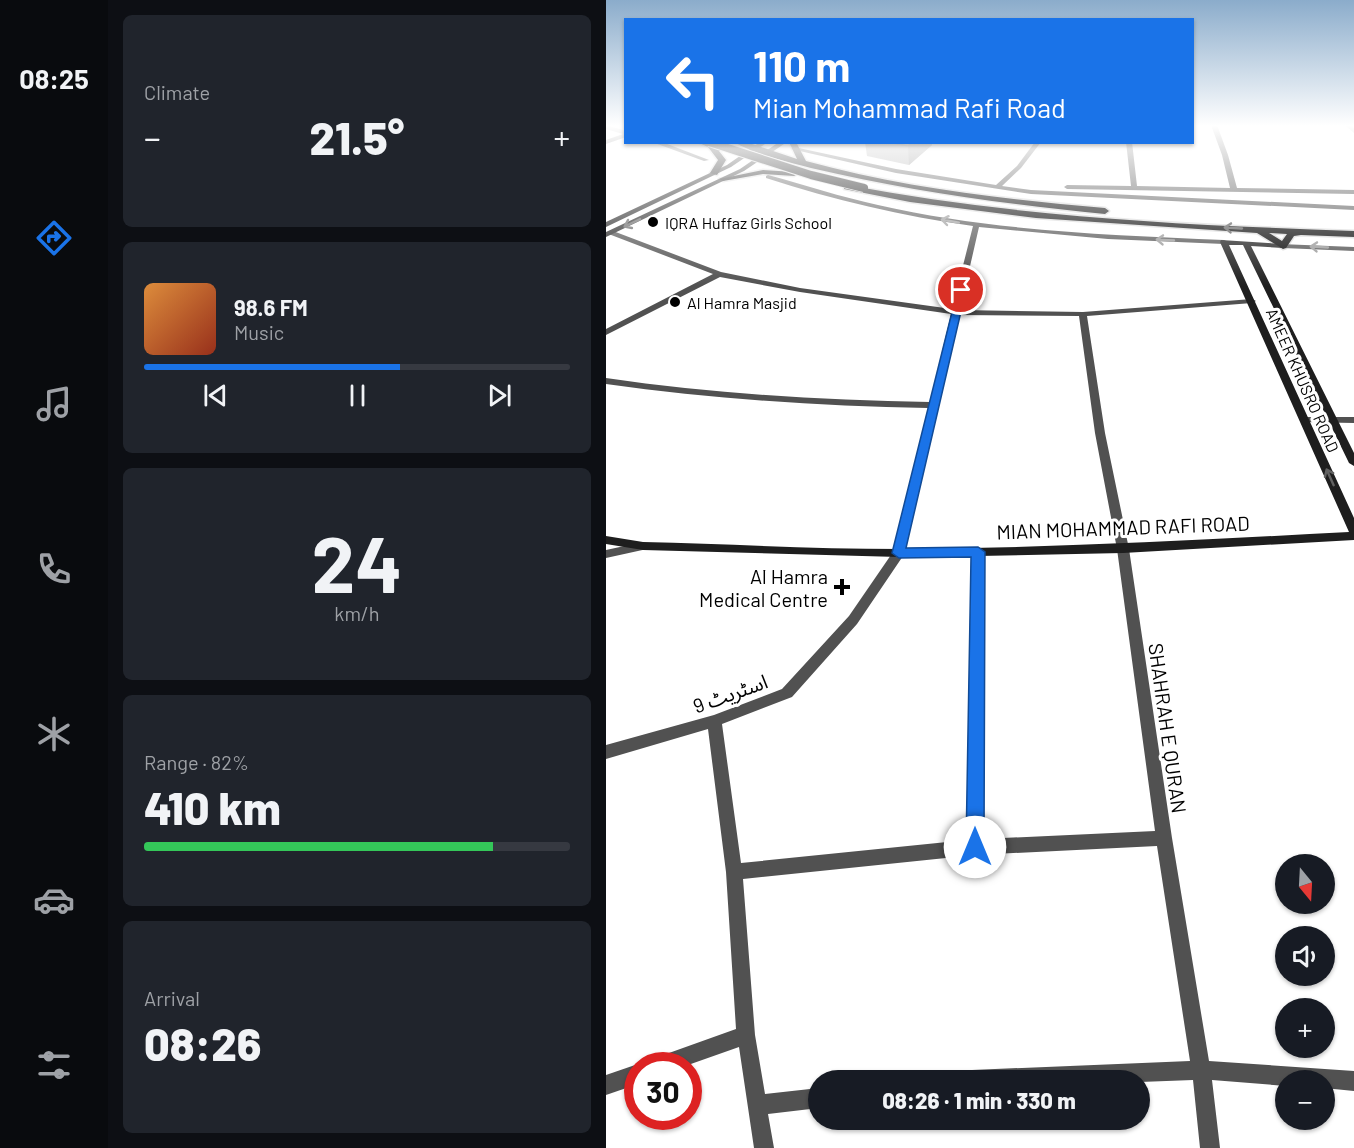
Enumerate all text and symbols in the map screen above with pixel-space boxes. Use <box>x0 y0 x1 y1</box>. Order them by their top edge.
text: 110 m <box>753 40 850 90</box>
icon: left <box>654 42 732 120</box>
text: 08:25 <box>19 62 89 94</box>
text: Climate <box>144 80 210 104</box>
text: Mian Mohammad Rafi Road <box>753 91 1066 123</box>
text: 21.5° <box>310 110 404 164</box>
text: − <box>144 117 161 157</box>
text: + <box>554 117 570 157</box>
place label: IQRA Huffaz Girls School <box>665 213 832 232</box>
marker: IQRA Huffaz Girls School <box>646 215 660 229</box>
one-way arrow <box>941 215 961 226</box>
icon: directions <box>33 217 75 259</box>
one-way arrow <box>624 217 642 229</box>
one-way arrow <box>1223 223 1243 234</box>
one-way arrow <box>1156 234 1176 245</box>
one-way arrow <box>1309 242 1329 253</box>
pin <box>935 264 986 315</box>
icon: arrive <box>944 273 977 306</box>
place label: Al Hamra Masjid <box>687 293 797 312</box>
text: 98.6 FM <box>234 294 308 320</box>
marker: Al Hamra Masjid <box>668 295 682 309</box>
street label: AMEER KHUSRO ROAD <box>1263 305 1343 455</box>
text: Music <box>234 320 284 344</box>
icon: previous <box>199 379 232 412</box>
icon: pause <box>341 379 374 412</box>
icon: next <box>483 379 516 412</box>
icon: music <box>33 383 75 425</box>
one-way arrow <box>1324 468 1336 486</box>
street label: MIAN MOHAMMAD RAFI ROAD <box>996 511 1250 543</box>
text: 24 <box>312 515 402 609</box>
icon: phone <box>33 548 75 590</box>
place label: Al Hamra Medical Centre <box>699 564 828 611</box>
marker: Al Hamra Medical Centre <box>833 578 851 596</box>
text: km/h <box>334 601 380 625</box>
street label: SHAHRAH E QURAN <box>1144 641 1192 815</box>
street label: اسٹریٹ 9 <box>689 668 771 718</box>
icon: climate <box>33 713 75 755</box>
text: Range · 82% <box>144 750 249 774</box>
text: 410 km <box>144 780 281 834</box>
position arrow <box>943 815 1007 879</box>
north arrow <box>1275 854 1335 914</box>
map controls <box>1275 854 1335 1130</box>
icon: car <box>33 879 75 921</box>
button: sound <box>1275 926 1335 986</box>
text: Arrival <box>144 986 200 1010</box>
button: + <box>1275 998 1335 1058</box>
text: 08:26 <box>144 1016 261 1070</box>
icon: filters <box>33 1044 75 1086</box>
speed limit sign: 30 <box>624 1052 702 1130</box>
button: − <box>1275 1070 1335 1130</box>
text: 08:26 · 1 min · 330 m <box>882 1087 1076 1113</box>

